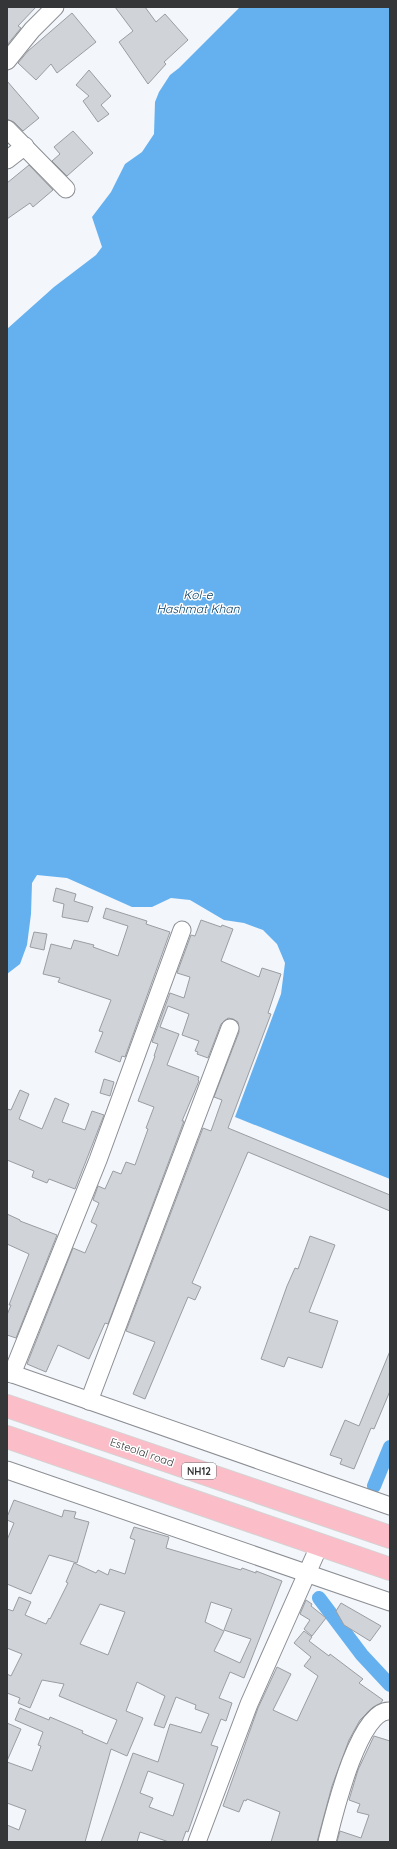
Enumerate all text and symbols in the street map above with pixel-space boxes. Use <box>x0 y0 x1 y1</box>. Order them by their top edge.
water label: Kol-e Hashmat Khan <box>156 587 241 616</box>
street label: Esteolal road <box>108 1435 176 1469</box>
road number: NH12 <box>182 1463 216 1479</box>

